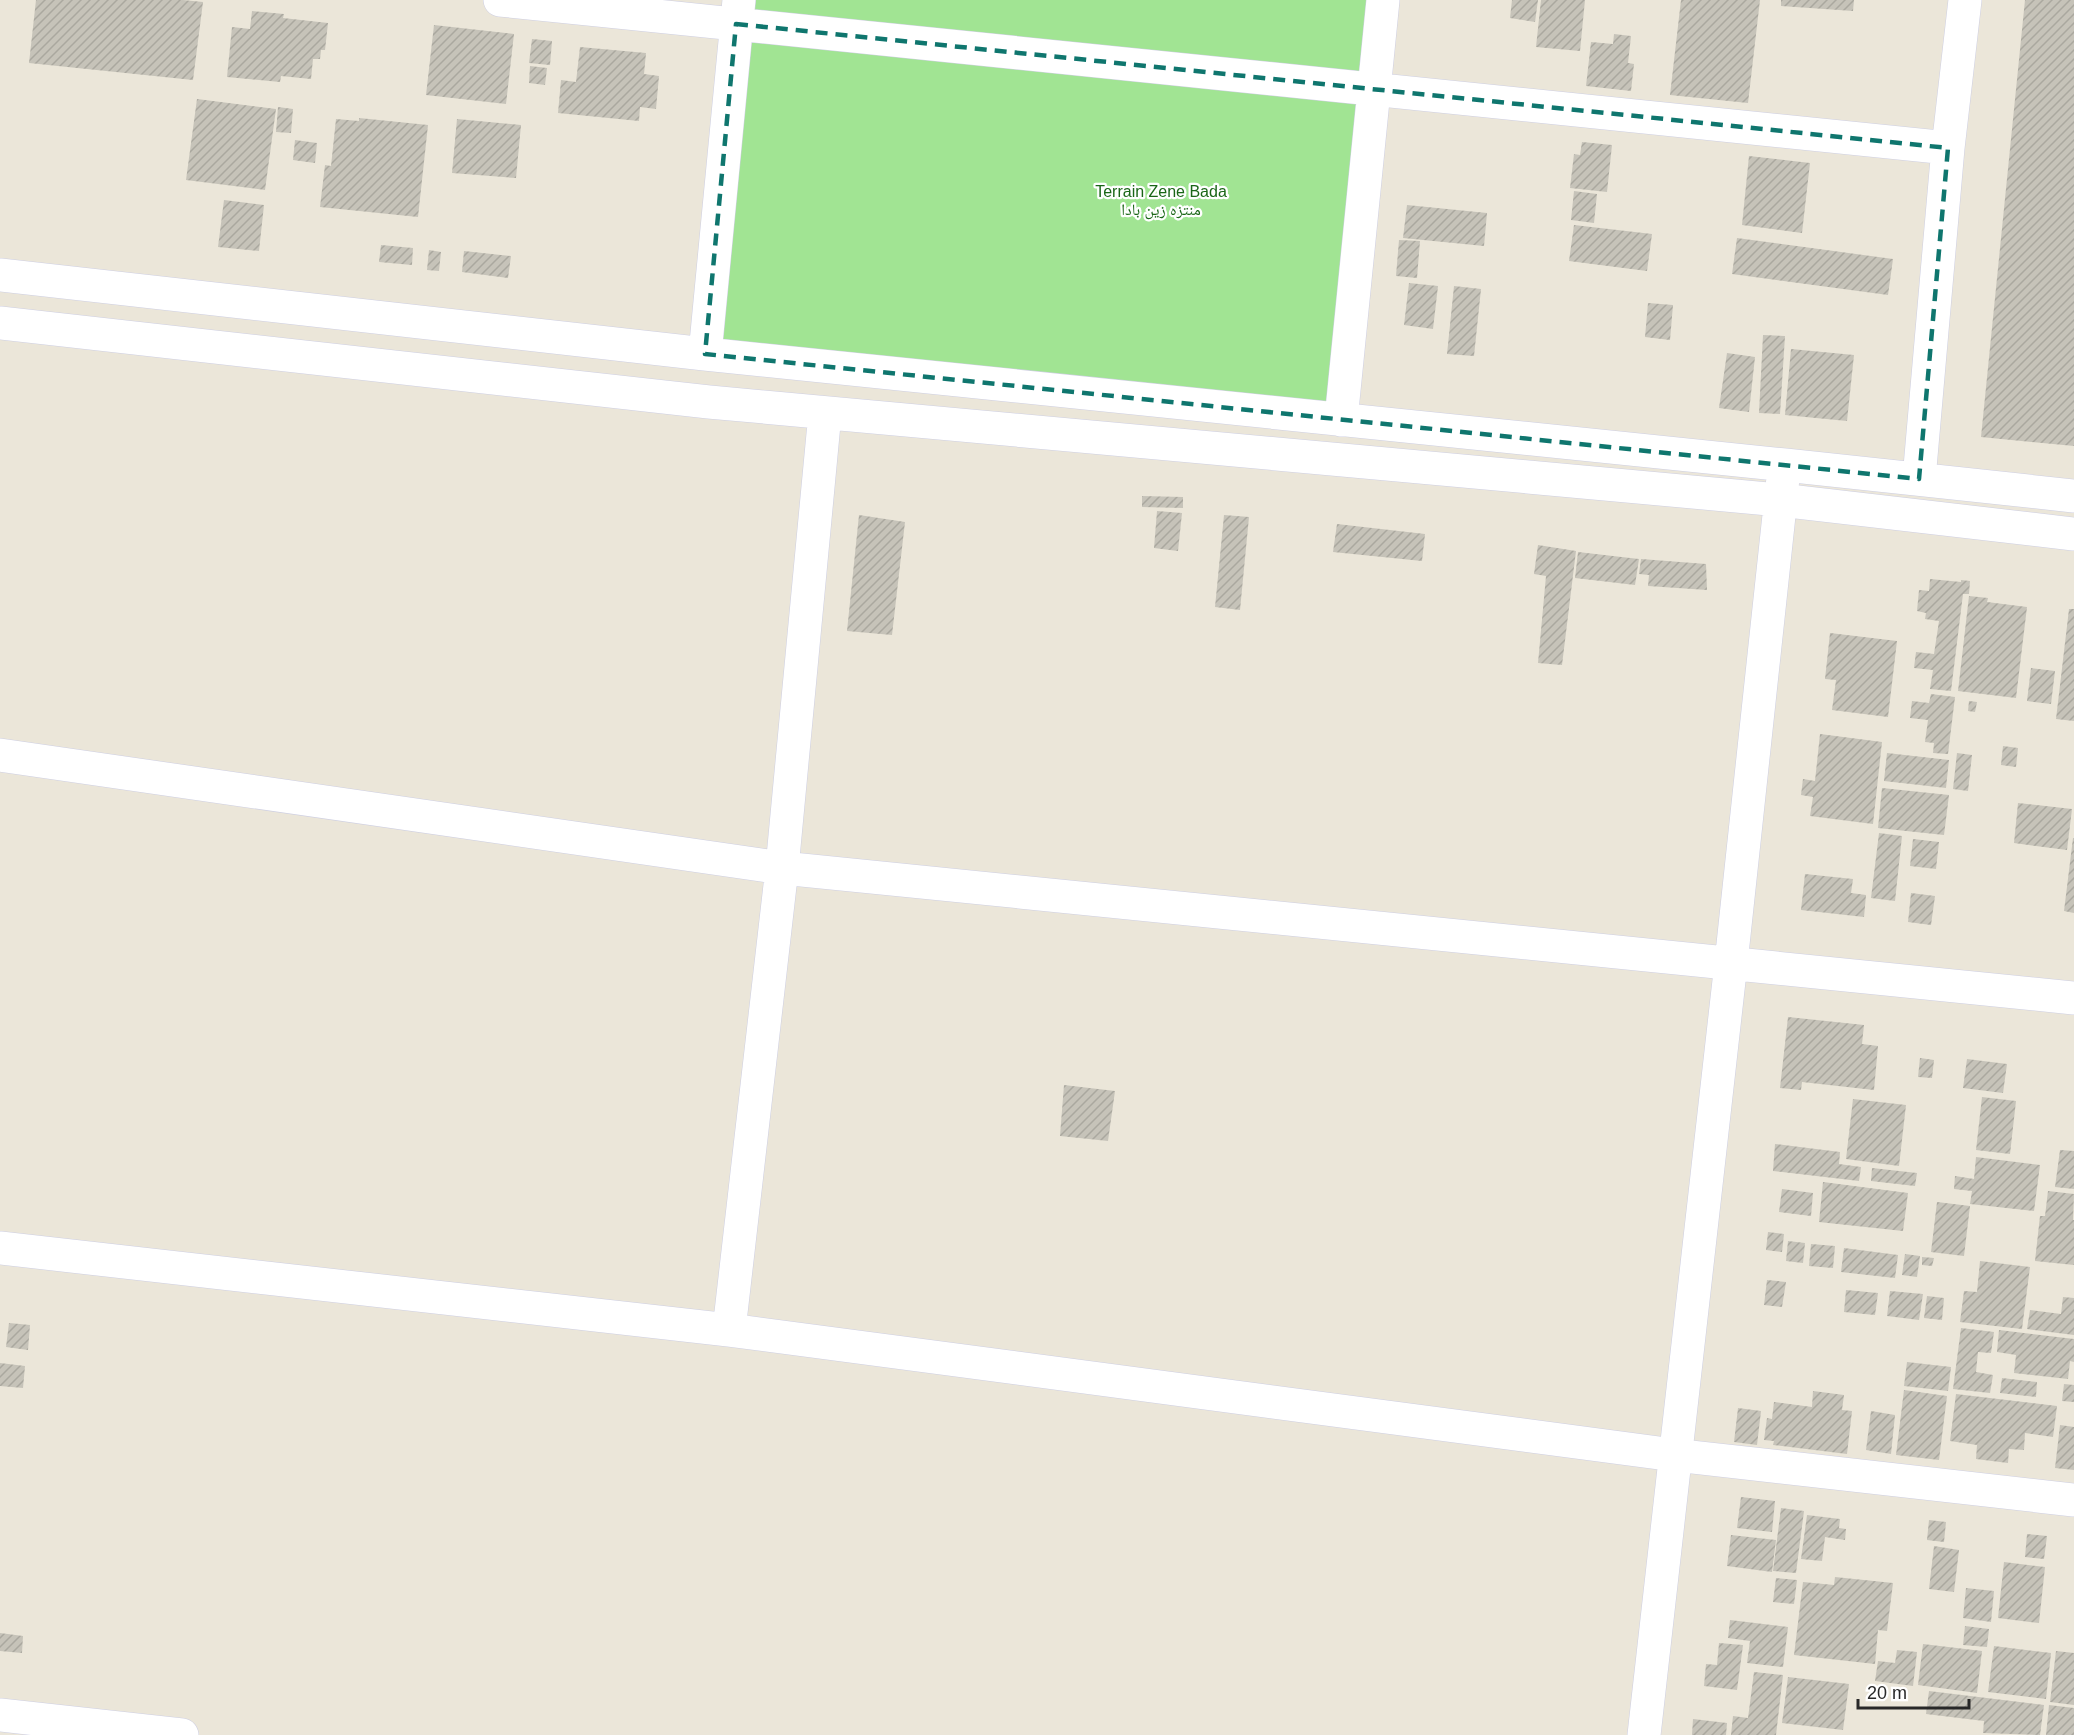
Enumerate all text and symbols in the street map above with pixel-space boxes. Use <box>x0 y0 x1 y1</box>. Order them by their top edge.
park label: Terrain Zene Bada منتزه زين بادا <box>1095 183 1227 220</box>
scale bar <box>1858 1672 1969 1710</box>
text: 20 m <box>1867 1683 1907 1703</box>

